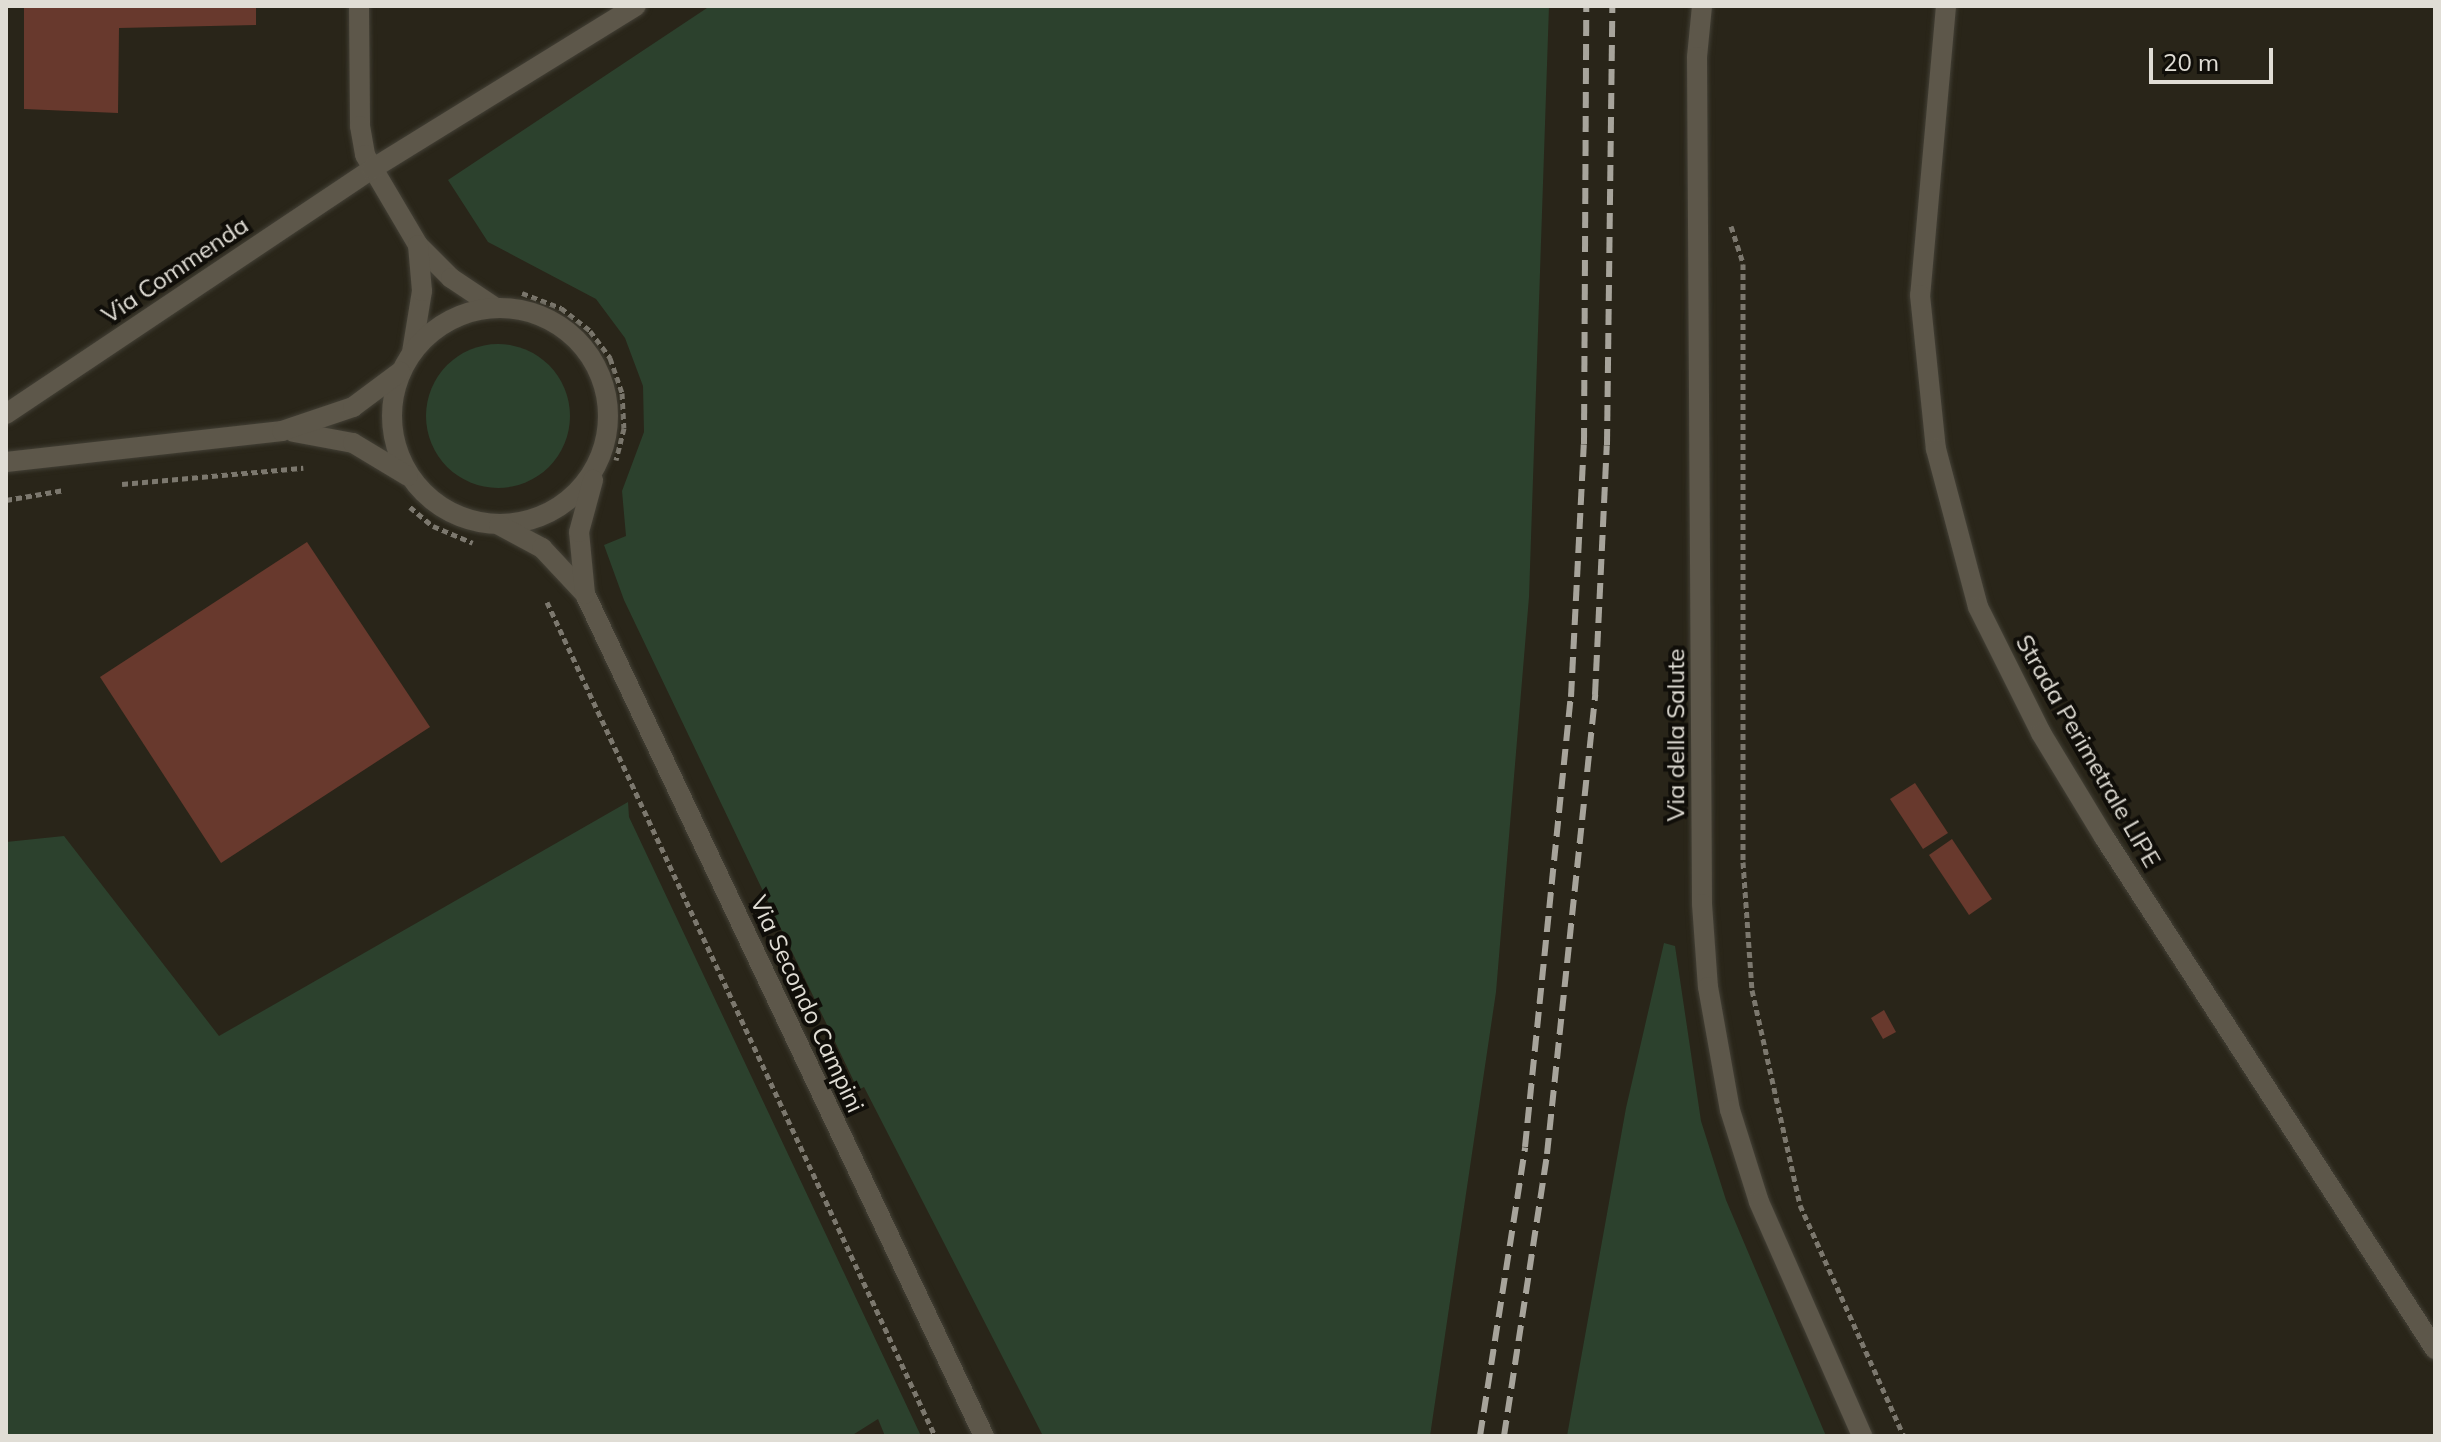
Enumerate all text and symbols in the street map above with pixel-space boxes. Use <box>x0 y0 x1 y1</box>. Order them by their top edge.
scale bar <box>2153 32 2277 82</box>
text: 20 m <box>2163 47 2219 77</box>
street label: Via Commenda <box>96 210 254 330</box>
street label: Strada Perimetrale LIPE <box>2010 630 2166 872</box>
street label: Via della Salute <box>1662 649 1690 821</box>
street label: Via Secondo Campini <box>744 891 870 1117</box>

